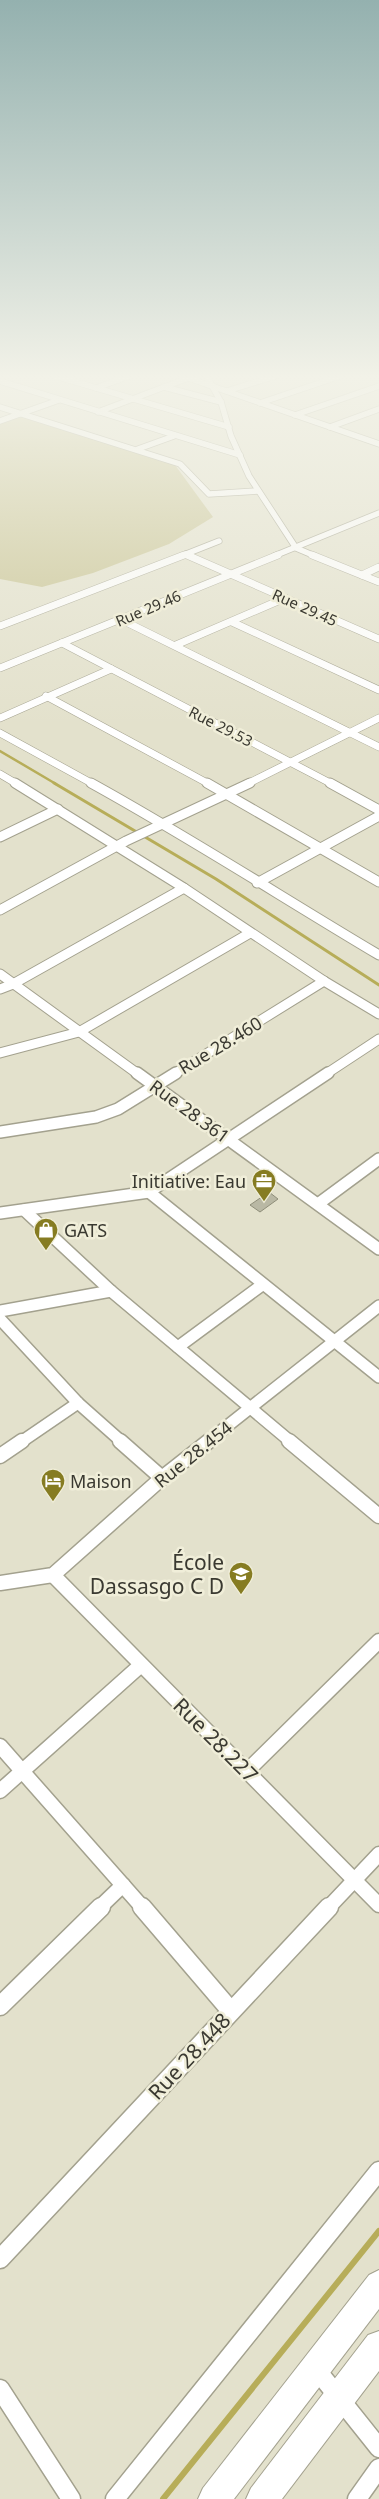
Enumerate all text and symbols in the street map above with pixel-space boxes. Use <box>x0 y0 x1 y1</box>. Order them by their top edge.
street label: Rue 29.45 <box>269 584 341 630</box>
street label: Rue 29.46 <box>112 585 184 631</box>
street label: Rue 29.53 <box>186 701 256 751</box>
street label: Rue 28.460 <box>174 1011 266 1079</box>
street label: Rue 28.361 <box>145 1074 235 1148</box>
office icon: Initiative: Eau <box>251 1168 277 1202</box>
place label: Initiative: Eau <box>132 1169 246 1193</box>
shop icon: GATS <box>33 1217 59 1251</box>
place label: GATS <box>64 1218 107 1242</box>
street label: Rue 28.454 <box>149 1415 237 1493</box>
hotel icon: Maison <box>40 1468 66 1502</box>
place label: Maison <box>70 1469 132 1493</box>
place label: École Dassasgo C D <box>90 1548 224 1600</box>
school or university icon: École Dassasgo C D <box>228 1561 254 1595</box>
street label: Rue 28.227 <box>168 1692 264 1788</box>
street label: Rue 28.448 <box>142 2007 236 2105</box>

